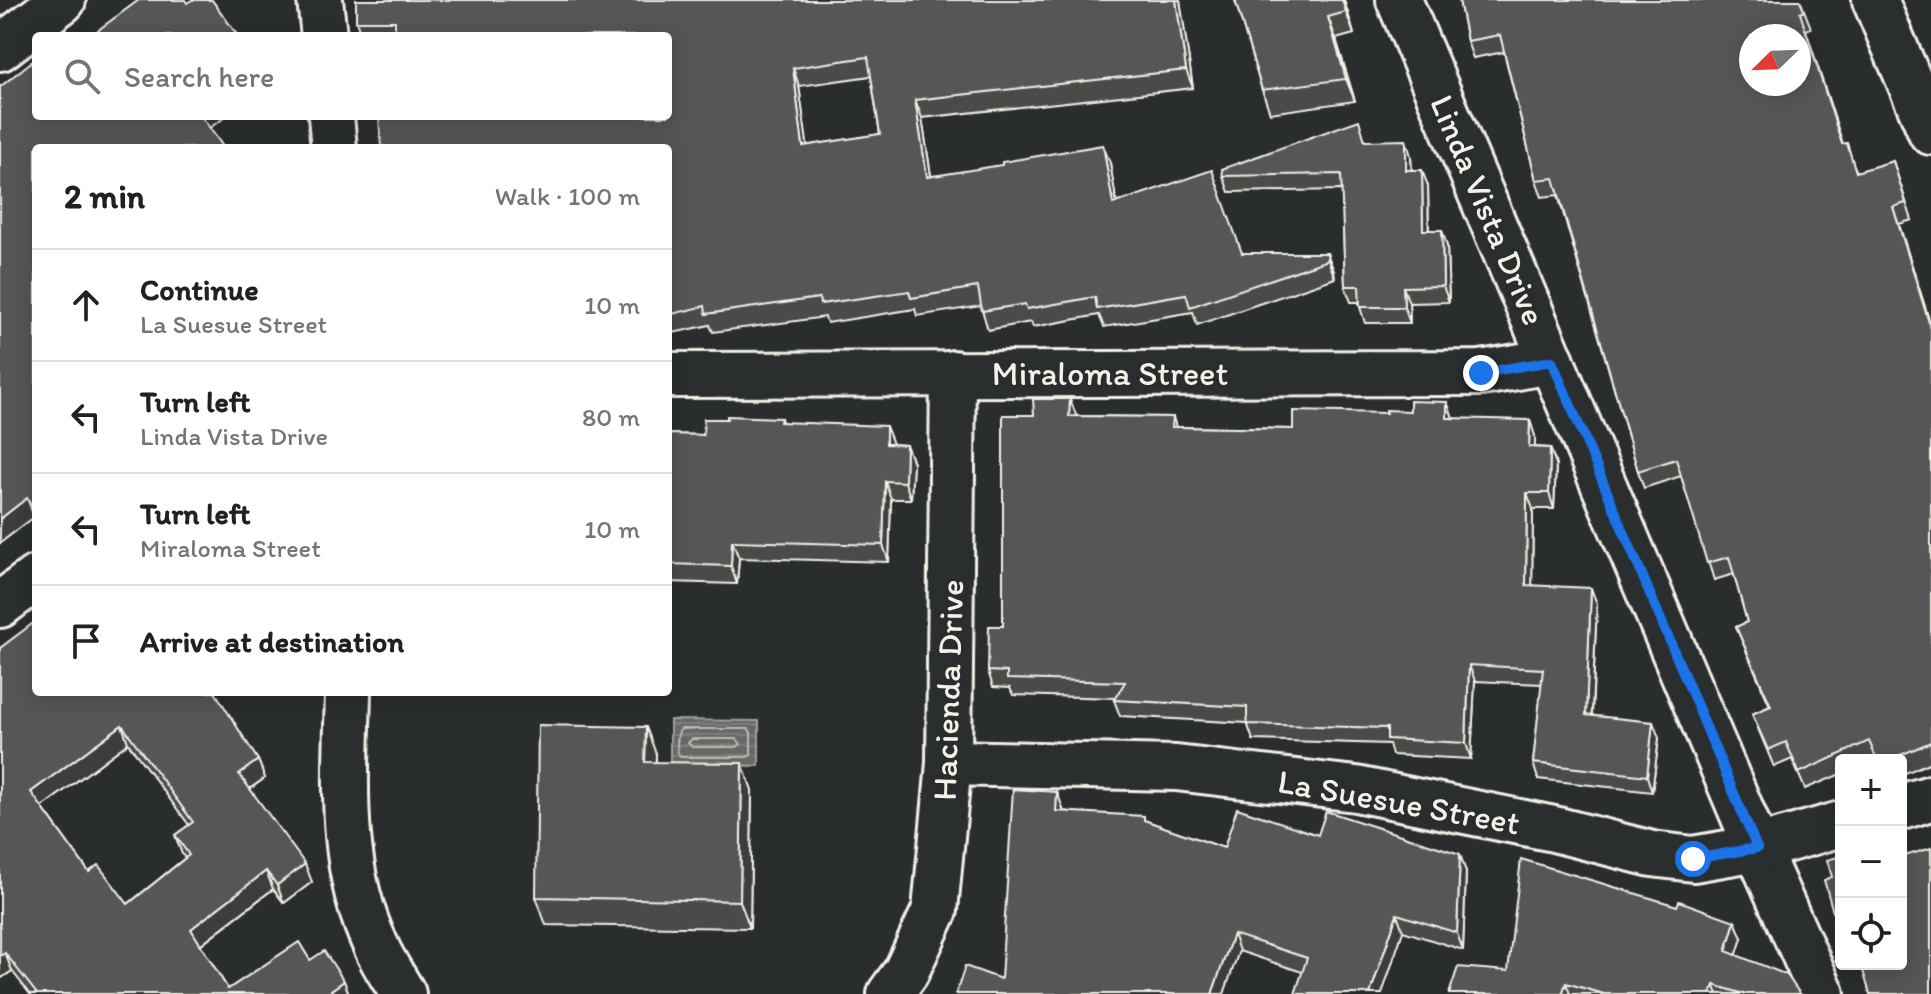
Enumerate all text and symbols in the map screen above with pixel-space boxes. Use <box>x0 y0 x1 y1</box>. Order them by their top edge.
north arrow <box>1739 24 1811 96</box>
search box <box>32 32 672 120</box>
icon: search <box>60 54 104 98</box>
text: Search here <box>124 58 274 95</box>
street label: Linda Vista Drive <box>1421 89 1555 331</box>
text: 2 min <box>64 176 145 217</box>
text: Walk · 100 m <box>495 180 640 212</box>
text: Continue <box>140 271 259 308</box>
icon: ahead <box>64 283 108 327</box>
text: 10 m <box>584 289 640 321</box>
text: La Suesue Street <box>140 308 327 340</box>
street label: Miraloma Street <box>992 353 1228 394</box>
route end <box>1463 355 1499 391</box>
text: Turn left <box>140 383 251 420</box>
icon: left <box>64 395 108 439</box>
text: 80 m <box>582 401 640 433</box>
text: Linda Vista Drive <box>140 420 328 452</box>
text: Turn left <box>140 495 251 532</box>
icon: left <box>64 507 108 551</box>
text: 10 m <box>584 513 640 545</box>
text: Miraloma Street <box>140 532 321 564</box>
street label: Hacienda Drive <box>924 579 972 801</box>
icon: arrive <box>64 619 108 663</box>
text: Arrive at destination <box>140 623 404 660</box>
map controls <box>1835 754 1907 970</box>
button: + <box>1835 754 1907 826</box>
street label: La Suesue Street <box>1275 761 1523 843</box>
button: − <box>1835 826 1907 898</box>
route start <box>1675 841 1711 877</box>
button: locate <box>1835 898 1907 970</box>

